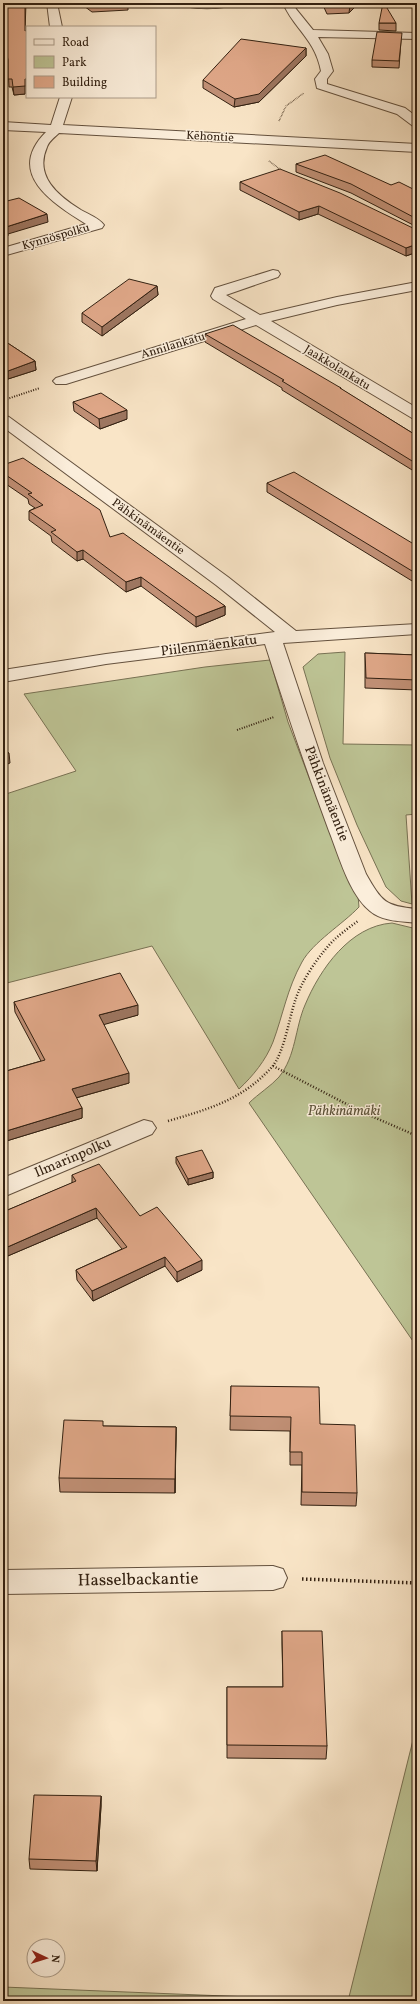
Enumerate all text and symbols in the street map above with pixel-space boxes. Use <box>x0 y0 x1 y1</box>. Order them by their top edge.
legend <box>26 26 156 98</box>
text: Road <box>62 35 89 51</box>
text: Park <box>62 55 87 71</box>
text: Building <box>62 75 107 91</box>
street label: Kehontie <box>186 128 234 146</box>
street label: Kynnöspolku <box>20 220 92 254</box>
street label: Annilankatu <box>139 329 207 363</box>
street label: Jaakkolankatu <box>301 342 374 394</box>
street label: Pähkinämäentie <box>108 495 188 559</box>
street label: Piilenmäenkatu <box>160 631 259 661</box>
street label: Pähkinämäentie <box>299 744 353 845</box>
park label: Pähkinämäki <box>308 1102 381 1121</box>
street label: Ilmarinpolku <box>32 1133 115 1183</box>
street label: Hasselbackantie <box>77 1567 199 1593</box>
north arrow <box>26 1938 66 1978</box>
text: N <box>47 1954 62 1963</box>

